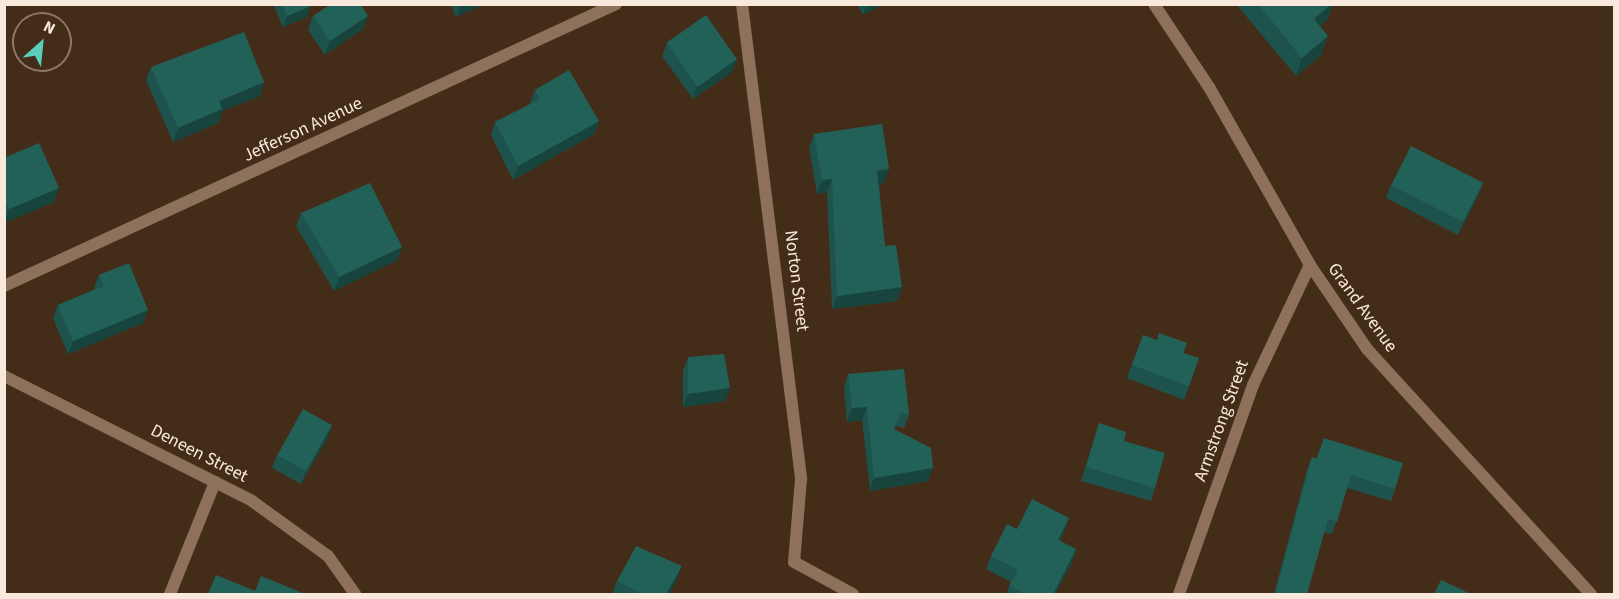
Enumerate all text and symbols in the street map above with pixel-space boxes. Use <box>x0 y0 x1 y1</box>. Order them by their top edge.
north arrow <box>12 12 72 72</box>
text: N <box>40 16 59 40</box>
street label: Jefferson Avenue <box>240 93 366 167</box>
street label: Norton Street <box>779 229 813 333</box>
street label: Grand Avenue <box>1322 259 1402 357</box>
street label: Armstrong Street <box>1190 357 1254 485</box>
street label: Deneen Street <box>147 420 251 488</box>

